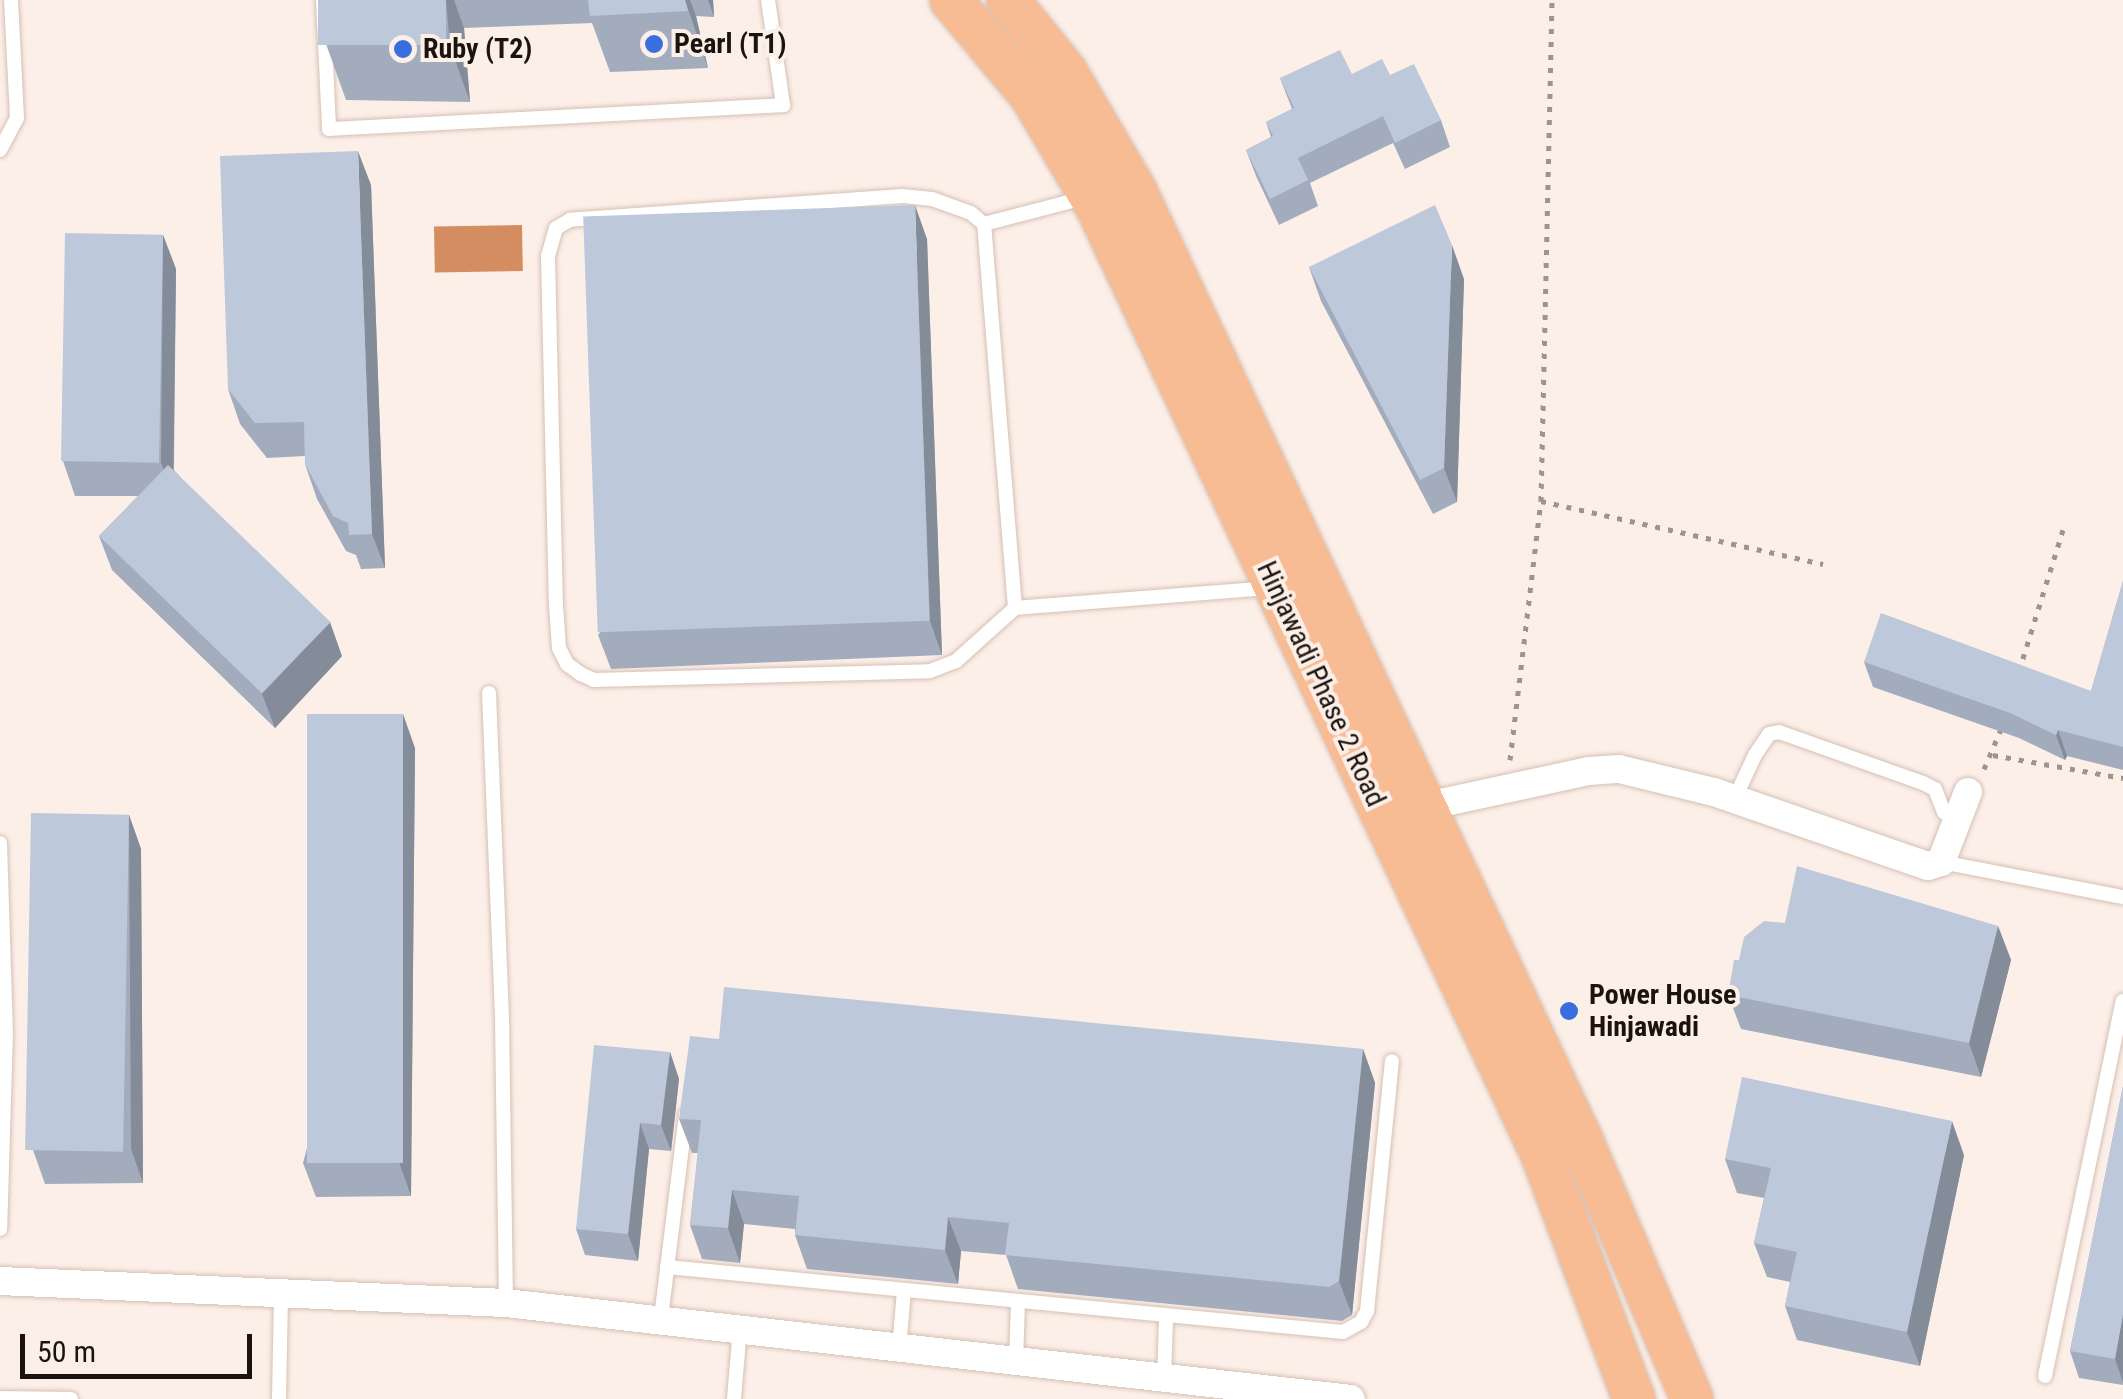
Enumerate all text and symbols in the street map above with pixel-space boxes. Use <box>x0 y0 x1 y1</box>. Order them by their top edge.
place label: Pearl (T1) <box>674 27 787 61</box>
place label: Ruby (T2) <box>423 32 532 66</box>
marker: Pearl (T1) <box>643 33 665 55</box>
marker: Ruby (T2) <box>392 38 414 60</box>
street label: Hinjawadi Phase 2 Road <box>1249 556 1393 812</box>
place label: Power House Hinjawadi <box>1589 978 1737 1044</box>
marker: Power House Hinjawadi <box>1558 1000 1580 1022</box>
scale bar <box>25 1314 258 1376</box>
text: 50 m <box>37 1334 96 1369</box>

